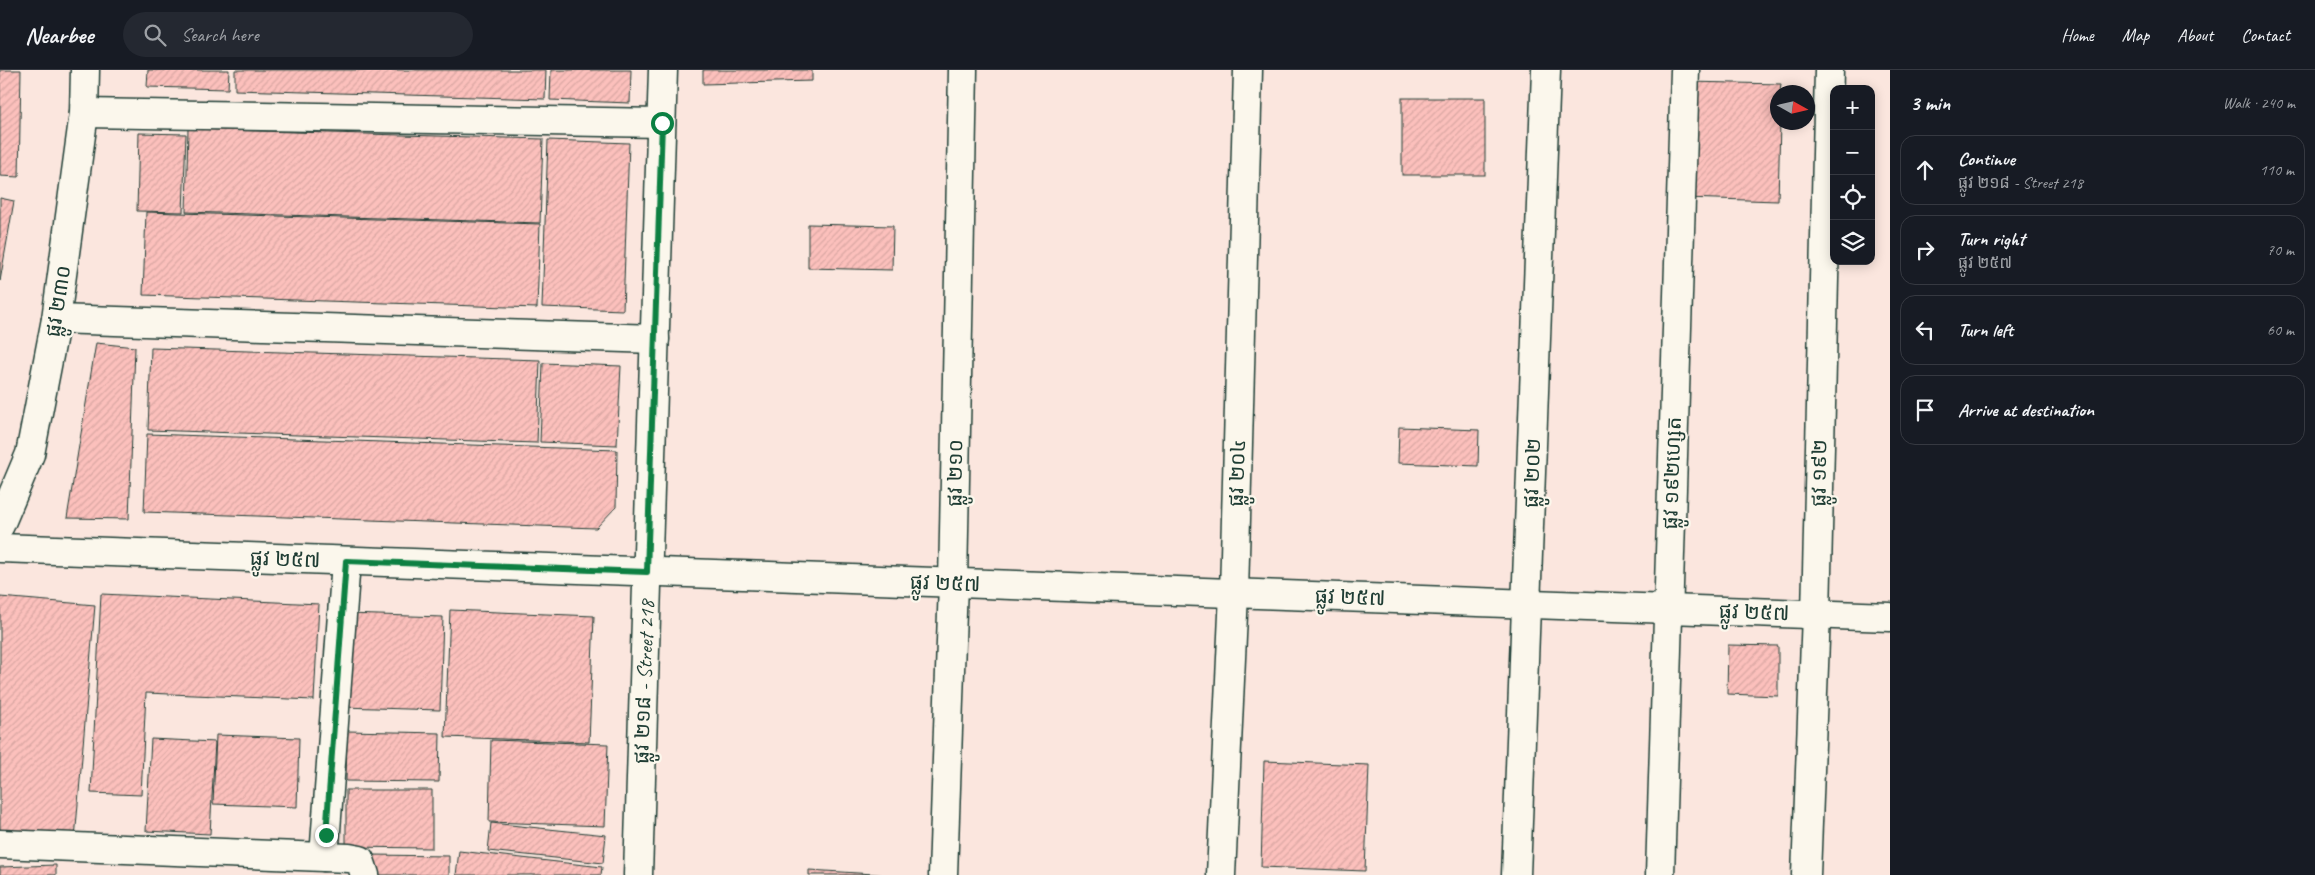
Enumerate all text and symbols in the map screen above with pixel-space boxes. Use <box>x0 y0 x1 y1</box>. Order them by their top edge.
search box <box>123 12 473 57</box>
text: Nearbee <box>25 20 93 50</box>
icon: search <box>141 21 169 49</box>
text: Search here <box>181 23 259 47</box>
text: Home <box>2061 24 2094 46</box>
text: Map <box>2122 24 2149 46</box>
text: About <box>2177 24 2213 46</box>
text: Contact <box>2241 24 2290 46</box>
north arrow <box>1770 85 1815 130</box>
map controls <box>1830 85 1875 265</box>
button: + <box>1830 85 1875 130</box>
text: 3 min <box>1910 90 1950 116</box>
text: Walk · 240 m <box>2223 93 2295 113</box>
route start <box>651 112 674 135</box>
button: − <box>1830 130 1875 175</box>
text: Continue <box>1958 147 2015 171</box>
icon: ahead <box>1911 156 1939 184</box>
text: 110 m <box>2260 160 2294 180</box>
text: ផ្លូវ ២១៨ - Street 218 <box>1958 173 2083 193</box>
button: locate <box>1830 175 1875 220</box>
button: layers <box>1830 220 1875 265</box>
text: Turn right <box>1958 227 2025 251</box>
icon: right <box>1911 236 1939 264</box>
text: 70 m <box>2267 240 2294 260</box>
text: ផ្លូវ ២៥៧ <box>1958 253 2012 273</box>
street label: ផ្លូវ ២៣០ <box>39 263 83 340</box>
icon: left <box>1911 316 1939 344</box>
text: Turn left <box>1958 318 2013 342</box>
text: 60 m <box>2267 320 2294 340</box>
icon: arrive <box>1911 396 1939 424</box>
text: Arrive at destination <box>1958 398 2094 422</box>
street label: ផ្លូវ ១៩២ហ្សេត <box>1657 416 1693 530</box>
street label: ផ្លូវ ២០២ <box>1518 437 1552 509</box>
street label: ផ្លូវ ២១០ <box>941 439 975 507</box>
street label: ផ្លូវ ២០៤ <box>1223 439 1257 508</box>
street label: ផ្លូវ ១៩២ <box>1805 439 1839 507</box>
street label: ផ្លូវ ២៥៧ <box>249 545 321 579</box>
street label: ផ្លូវ ២៥៧ <box>909 569 981 603</box>
street label: ផ្លូវ ២៥៧ <box>1314 583 1386 617</box>
street label: ផ្លូវ ២១៨ - Street 218 <box>628 597 666 765</box>
street label: ផ្លូវ ២៥៧ <box>1718 598 1790 632</box>
route end <box>315 824 338 847</box>

